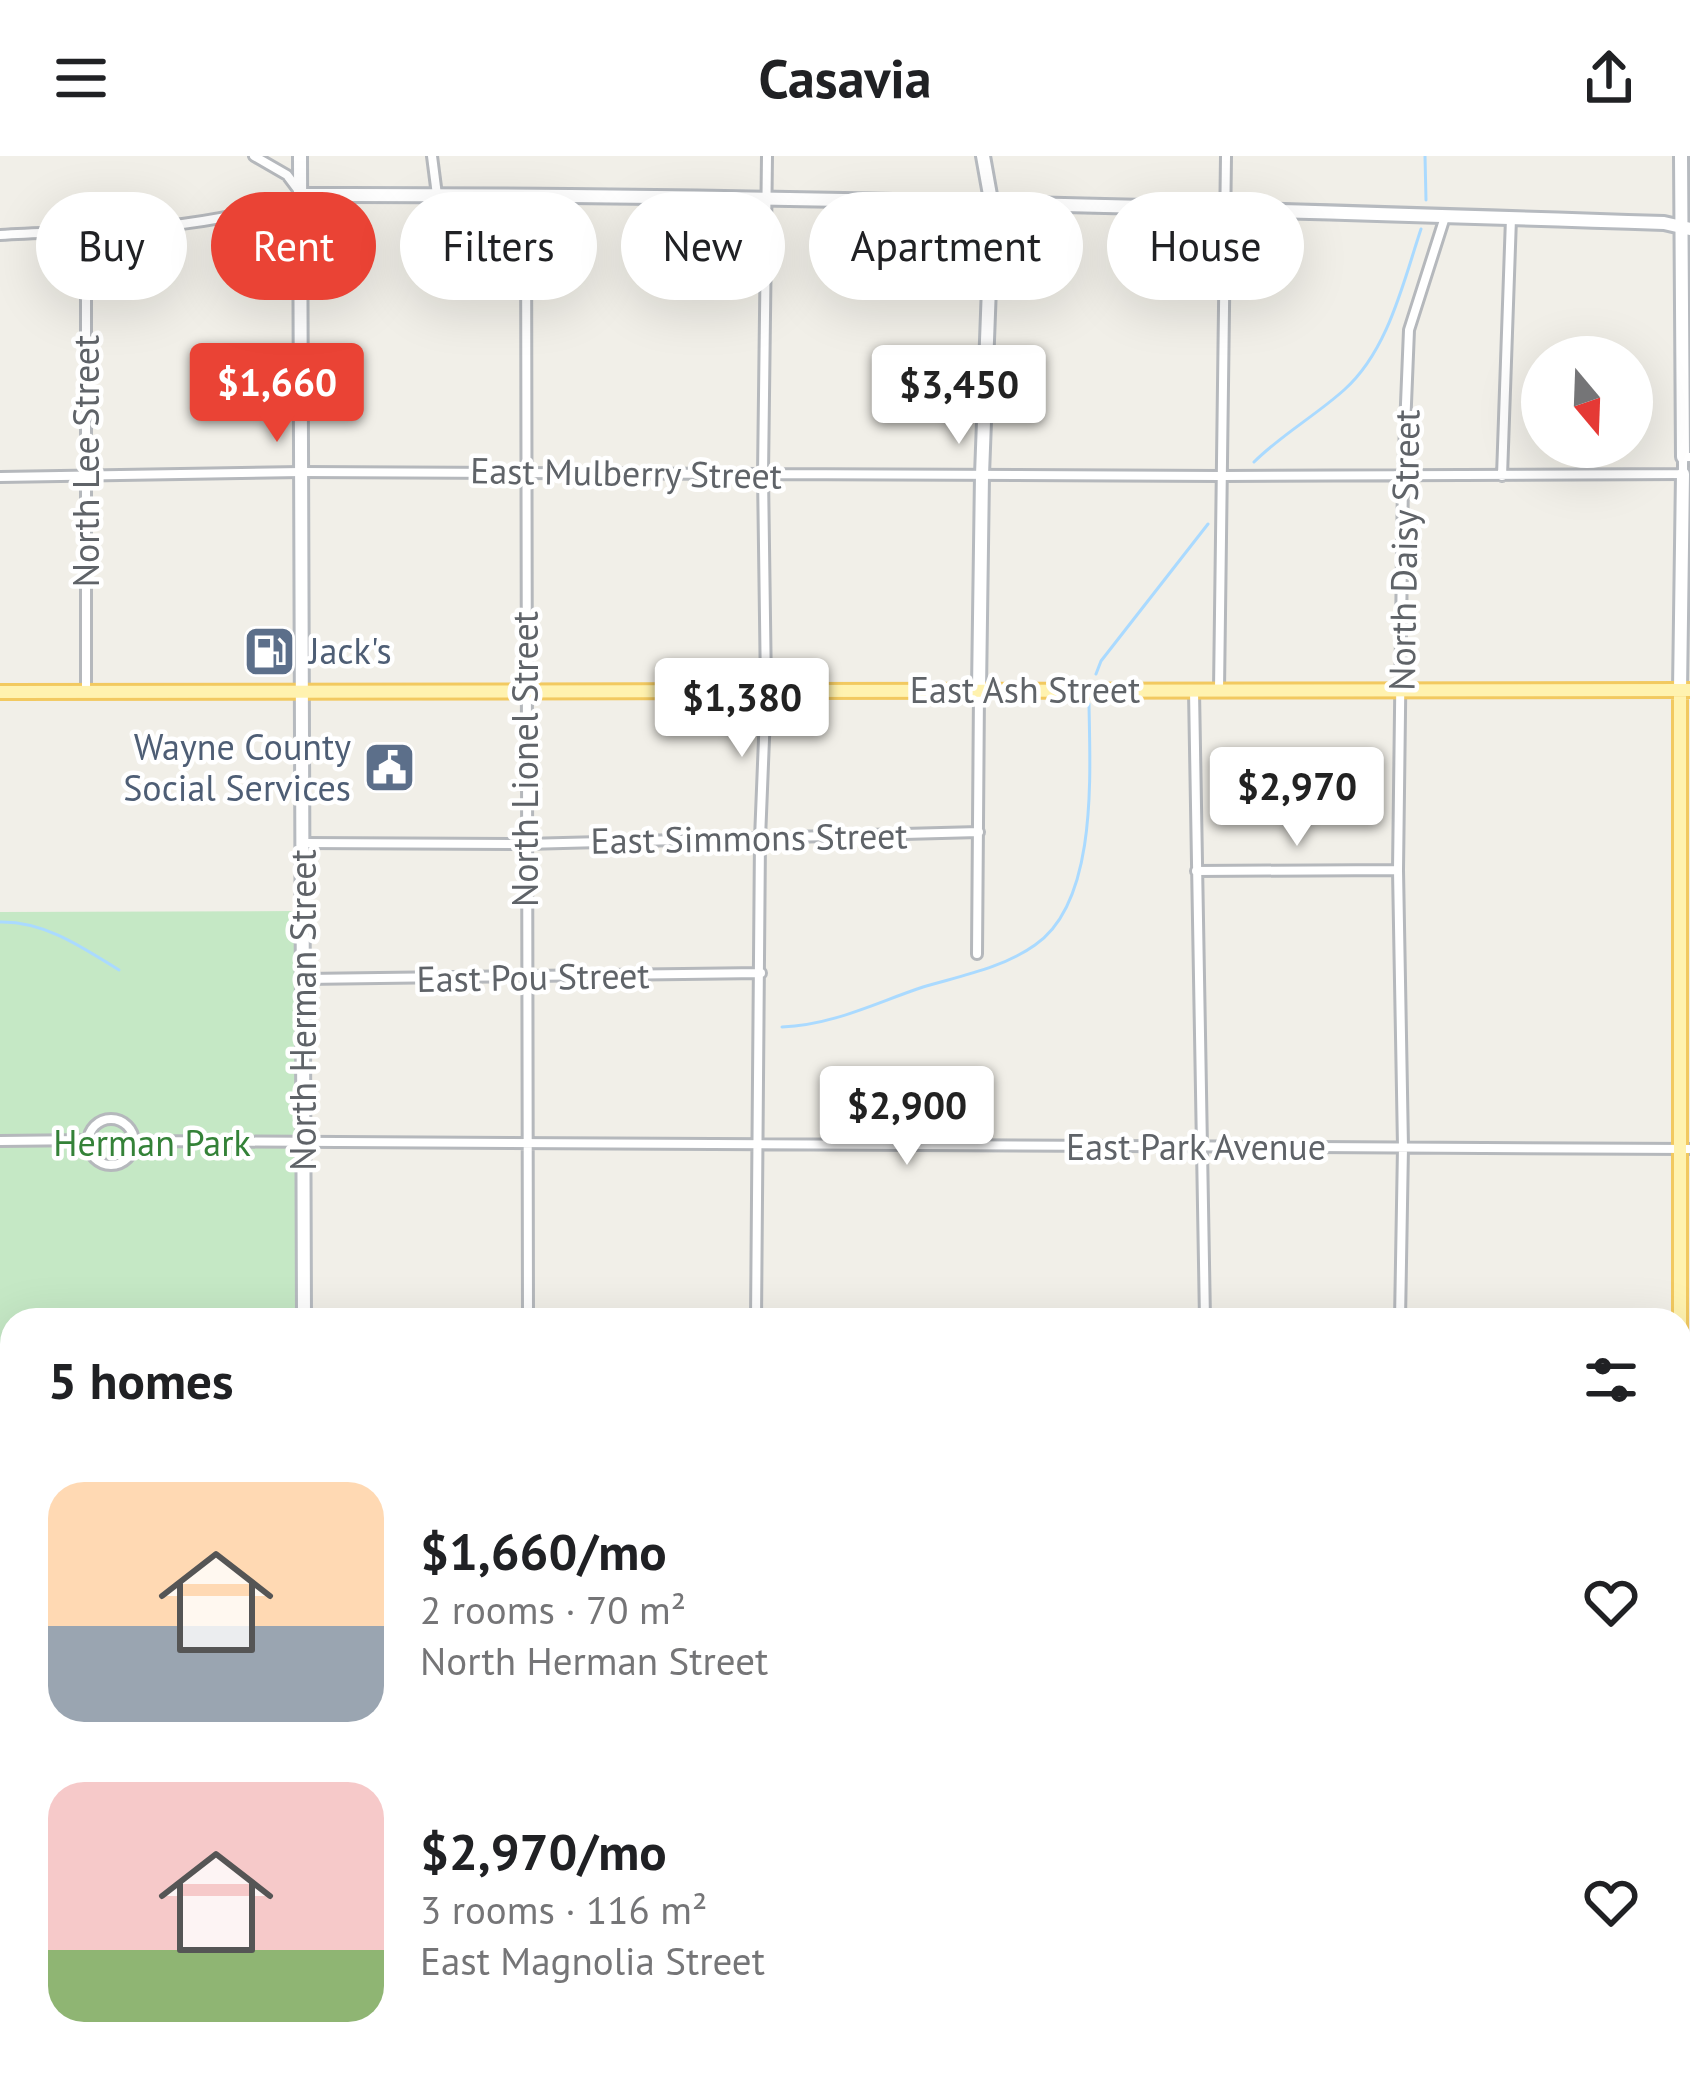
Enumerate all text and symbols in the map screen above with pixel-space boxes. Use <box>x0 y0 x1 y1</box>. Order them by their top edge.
text: Casavia <box>758 43 932 113</box>
icon: menu <box>48 45 114 111</box>
icon: share <box>1576 45 1642 111</box>
chip: Buy <box>36 192 187 300</box>
chip: Rent <box>211 192 376 300</box>
chip: Filters <box>400 192 597 300</box>
chip: New <box>621 192 785 300</box>
chip: Apartment <box>809 192 1083 300</box>
chip: House <box>1107 192 1304 300</box>
street label: North Lee Street <box>62 335 109 587</box>
north arrow <box>1521 336 1653 468</box>
map controls <box>1521 336 1653 468</box>
pin: $1,660 <box>179 343 375 445</box>
pin: $3,450 <box>861 345 1057 447</box>
text: $1,660 <box>217 356 337 407</box>
text: $3,450 <box>899 358 1019 409</box>
street label: North Daisy Street <box>1378 409 1429 691</box>
street label: East Mulberry Street <box>470 446 782 499</box>
street label: North Lionel Street <box>501 611 548 907</box>
fuel station icon: Jack's <box>242 623 298 679</box>
place label: Jack's <box>307 627 392 674</box>
pin: $1,380 <box>644 658 840 760</box>
street label: East Ash Street <box>910 666 1140 713</box>
text: $1,380 <box>682 671 802 722</box>
place label: Wayne County Social Services <box>123 723 351 811</box>
public building icon: Wayne County Social Services <box>362 740 418 796</box>
pin: $2,970 <box>1199 747 1395 849</box>
text: $2,970 <box>1237 760 1357 811</box>
street label: East Simmons Street <box>590 811 908 864</box>
street label: North Herman Street <box>279 849 326 1171</box>
street label: East Pou Street <box>416 951 650 1002</box>
pin: $2,900 <box>809 1066 1005 1168</box>
text: $2,900 <box>847 1079 967 1130</box>
park label: Herman Park <box>53 1119 251 1166</box>
street label: East Park Avenue <box>1066 1123 1326 1170</box>
text: 5 homes <box>48 1347 234 1413</box>
icon: filters <box>1578 1347 1644 1413</box>
text: $1,660/mo <box>420 1518 667 1584</box>
icon: home <box>144 1530 288 1674</box>
icon: heart <box>1578 1569 1644 1635</box>
text: 2 rooms · 70 m² <box>420 1584 686 1635</box>
text: North Herman Street <box>420 1635 768 1686</box>
text: $2,970/mo <box>420 1818 667 1884</box>
icon: home <box>144 1830 288 1974</box>
icon: heart <box>1578 1869 1644 1935</box>
text: 3 rooms · 116 m² <box>420 1884 707 1935</box>
text: East Magnolia Street <box>420 1935 765 1986</box>

